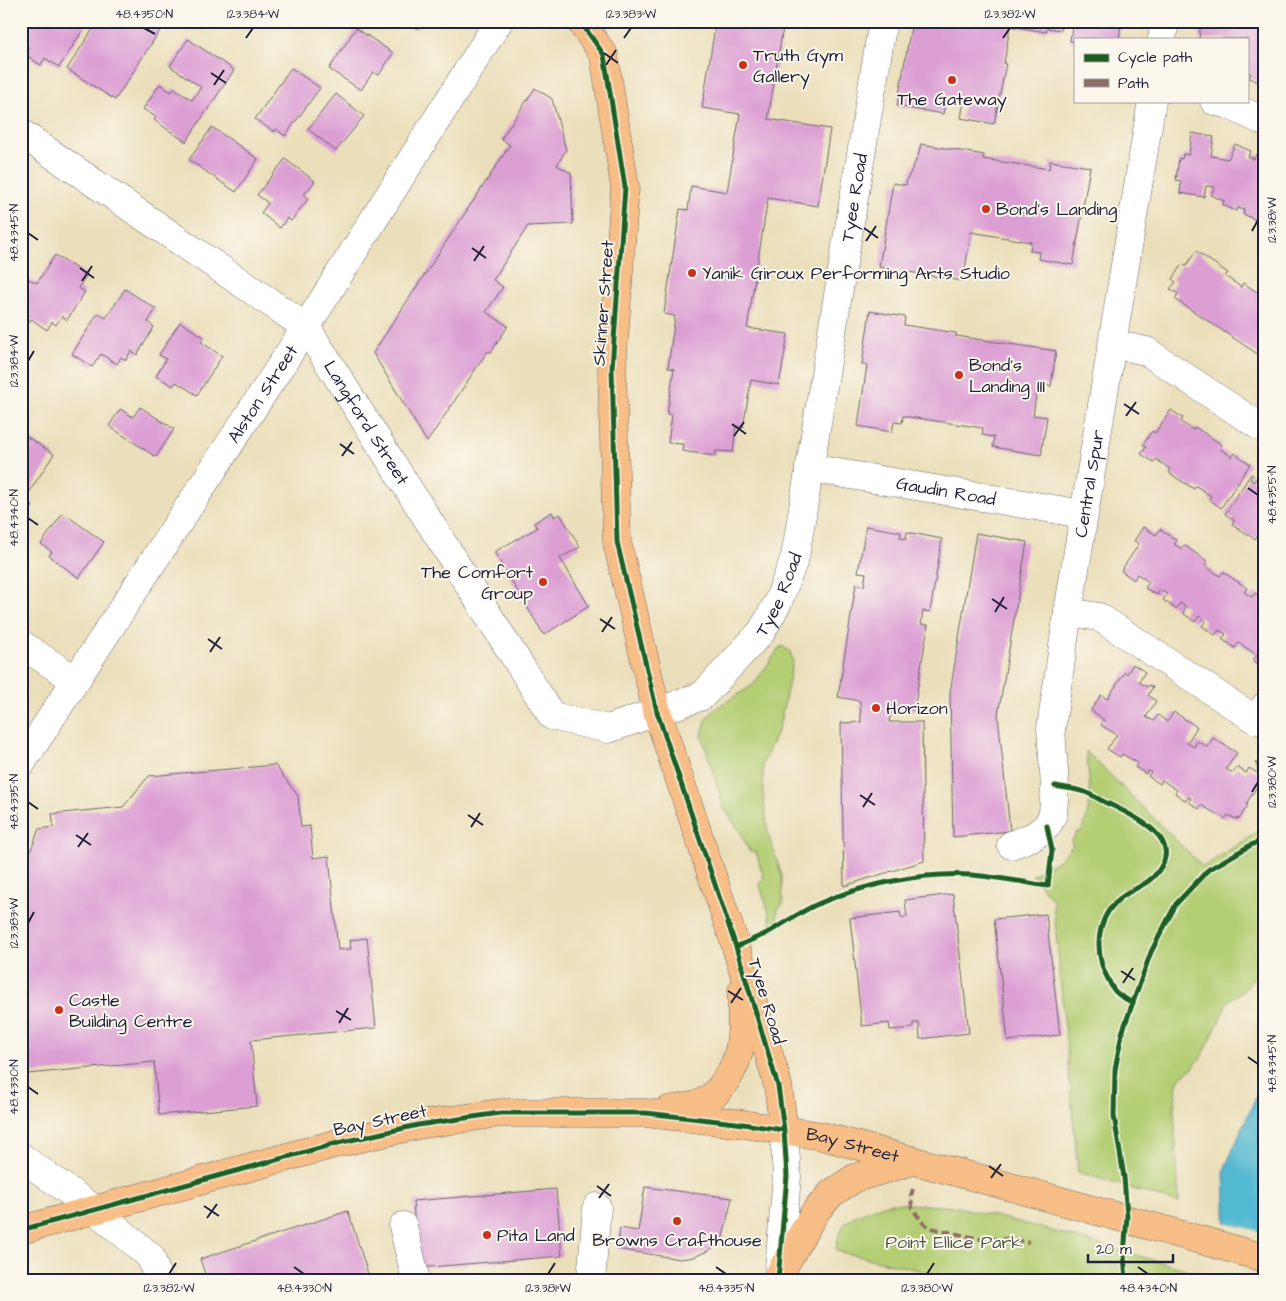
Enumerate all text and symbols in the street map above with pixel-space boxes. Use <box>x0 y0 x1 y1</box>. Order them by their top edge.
text: 48.4350°N <box>115 6 174 23</box>
text: 123.384°W <box>227 6 280 23</box>
text: 123.383°W <box>606 6 657 23</box>
text: 123.382°W <box>985 6 1036 23</box>
legend <box>1074 38 1248 102</box>
place label: Truth Gym Gallery <box>753 43 843 90</box>
text: Cycle path <box>1118 47 1193 69</box>
marker: Truth Gym Gallery <box>737 59 749 71</box>
text: Path <box>1118 73 1149 94</box>
marker: The Gateway <box>946 74 958 86</box>
place label: The Gateway <box>897 87 1007 113</box>
street label: Tyee Road <box>835 152 874 244</box>
place label: Bond's Landing <box>996 197 1117 223</box>
text: 123.381°W <box>1264 197 1281 243</box>
text: 48.4345°N <box>6 203 23 262</box>
marker: Bond's Landing <box>980 203 992 215</box>
street label: Skinner Street <box>587 239 620 367</box>
place label: Yanik Giroux Performing Arts Studio <box>702 261 1010 287</box>
marker: Yanik Giroux Performing Arts Studio <box>686 267 698 279</box>
text: 123.384°W <box>6 334 23 387</box>
street label: Alston Street <box>222 339 304 448</box>
place label: Bond's Landing III <box>969 353 1045 400</box>
street label: Langford Street <box>317 356 415 491</box>
marker: Bond's Landing III <box>953 369 965 381</box>
street label: Central Spur <box>1068 428 1111 539</box>
text: 48.4355°N <box>1264 465 1281 525</box>
street label: Gaudin Road <box>894 471 998 512</box>
text: 48.4340°N <box>6 489 23 547</box>
street label: Tyee Road <box>749 549 808 641</box>
place label: The Comfort Group <box>421 560 534 606</box>
marker: The Comfort Group <box>537 576 549 588</box>
place label: Horizon <box>886 696 948 721</box>
marker: Horizon <box>870 702 882 714</box>
text: 123.380°W <box>1264 756 1281 808</box>
text: 48.4335°N <box>6 773 23 830</box>
text: 123.383°W <box>6 897 23 948</box>
street label: Tyee Road <box>741 955 792 1048</box>
place label: Castle Building Centre <box>69 988 193 1035</box>
marker: Castle Building Centre <box>53 1004 65 1016</box>
text: 48.4345°N <box>1264 1034 1281 1093</box>
text: 48.4330°N <box>6 1059 23 1115</box>
street label: Bay Street <box>331 1098 430 1144</box>
street label: Bay Street <box>805 1122 902 1169</box>
marker: Browns Crafthouse <box>671 1215 683 1227</box>
place label: Pita Land <box>497 1223 575 1248</box>
place label: Browns Crafthouse <box>592 1228 762 1253</box>
marker: Pita Land <box>481 1229 493 1241</box>
park label: Point Ellice Park <box>886 1230 1022 1255</box>
scale bar <box>1088 1231 1174 1263</box>
text: 20 m <box>1096 1239 1132 1260</box>
text: 123.382°W <box>144 1280 195 1297</box>
text: 48.4330°N <box>276 1280 332 1297</box>
text: 123.381°W <box>525 1280 571 1297</box>
text: 48.4335°N <box>698 1280 755 1297</box>
text: 123.380°W <box>901 1280 954 1297</box>
text: 48.4340°N <box>1119 1280 1177 1297</box>

